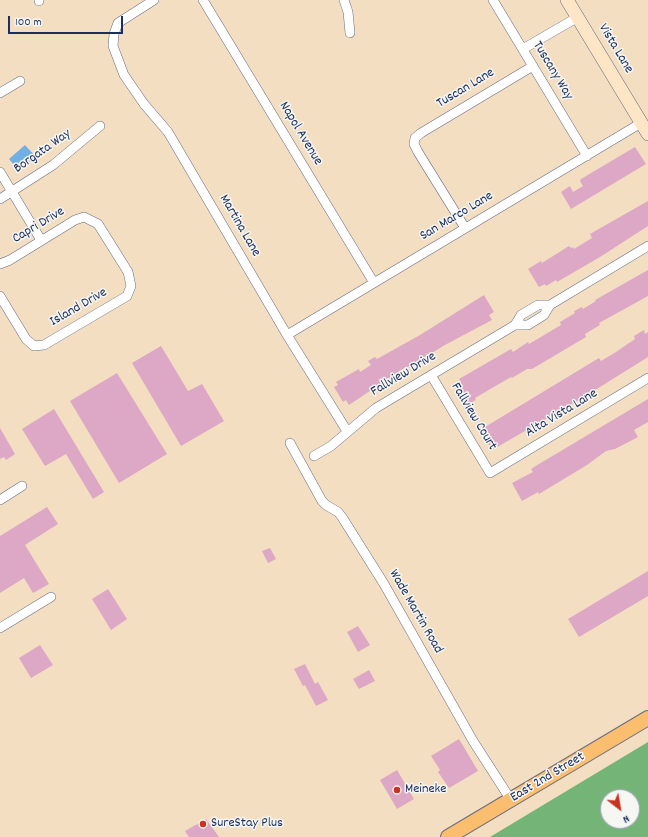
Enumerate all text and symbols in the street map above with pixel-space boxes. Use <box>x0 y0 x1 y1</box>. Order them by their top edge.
scale bar <box>10 8 125 34</box>
text: 100 m <box>15 14 42 31</box>
street label: Vista Lane <box>594 21 636 77</box>
street label: Tuscany Way <box>528 39 576 103</box>
street label: Tuscan Lane <box>434 65 498 113</box>
street label: Napol Avenue <box>275 99 325 169</box>
street label: Borgata Way <box>11 126 75 178</box>
street label: San Marco Lane <box>417 189 497 245</box>
street label: Martina Lane <box>215 192 263 260</box>
street label: Capri Drive <box>10 204 68 248</box>
street label: Island Drive <box>47 285 111 331</box>
street label: Fallview Drive <box>368 349 440 401</box>
street label: Fallview Court <box>446 380 500 454</box>
street label: Alta Vista Lane <box>523 386 601 442</box>
street label: Wade Martin Road <box>384 567 446 657</box>
street label: East 2nd Street <box>508 749 588 807</box>
place label: Meineke <box>405 782 446 798</box>
marker: Meineke <box>392 785 402 795</box>
north arrow <box>600 789 640 829</box>
text: N <box>619 810 632 827</box>
place label: SureStay Plus <box>211 816 283 832</box>
marker: SureStay Plus <box>198 819 208 829</box>

